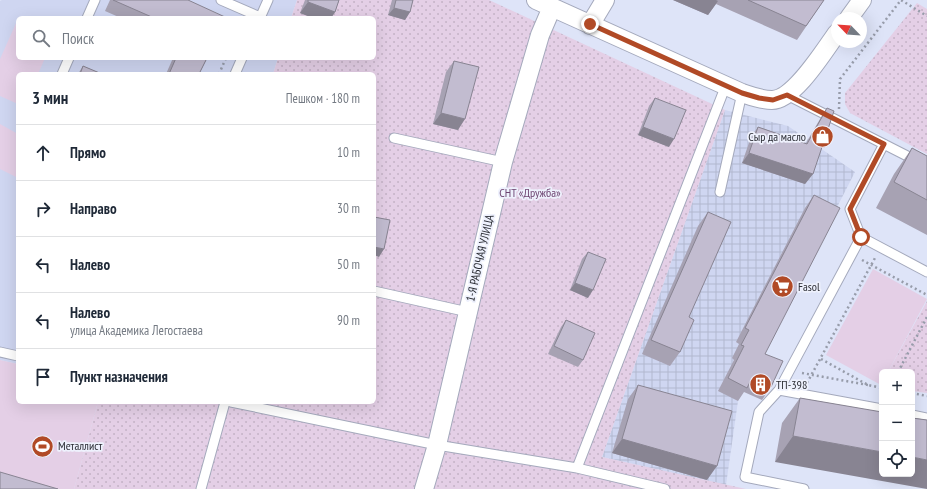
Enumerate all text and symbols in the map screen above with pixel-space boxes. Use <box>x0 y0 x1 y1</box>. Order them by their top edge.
north arrow <box>831 12 867 48</box>
route end <box>581 15 599 33</box>
search box <box>16 16 376 60</box>
icon: search <box>30 27 52 49</box>
text: Поиск <box>62 29 94 48</box>
text: 3 мин <box>32 87 68 109</box>
text: Пешком · 180 m <box>286 90 360 107</box>
shop icon: Сыр да масло <box>809 124 835 150</box>
place label: Сыр да масло <box>748 129 806 144</box>
icon: ahead <box>32 142 54 164</box>
text: Прямо <box>70 143 106 162</box>
text: 10 m <box>337 144 360 161</box>
park label: СНТ «Дружба» <box>499 185 561 200</box>
icon: right <box>32 198 54 220</box>
text: Направо <box>70 199 117 218</box>
text: 30 m <box>337 200 360 217</box>
street label: 1-Я РАБОЧАЯ УЛИЦА <box>462 213 497 303</box>
route start <box>852 228 870 246</box>
icon: left <box>32 254 54 276</box>
text: Налево <box>70 255 110 274</box>
text: 50 m <box>337 256 360 273</box>
supermarket icon: Fasol <box>769 274 795 300</box>
place label: Fasol <box>798 279 820 294</box>
text: Налево <box>70 303 110 322</box>
icon: left <box>32 310 54 332</box>
text: 90 m <box>337 312 360 329</box>
text: улица Академика Легостаева <box>70 322 203 339</box>
icon: arrive <box>32 366 54 388</box>
text: Пункт назначения <box>70 367 168 386</box>
map controls <box>879 369 915 477</box>
button: + <box>879 369 915 405</box>
building icon: ТП-398 <box>747 372 773 398</box>
place label: ТП-398 <box>776 377 807 392</box>
button: − <box>879 405 915 441</box>
sports icon: Металлист <box>30 433 56 459</box>
place label: Металлист <box>58 438 102 453</box>
button: locate <box>879 441 915 477</box>

